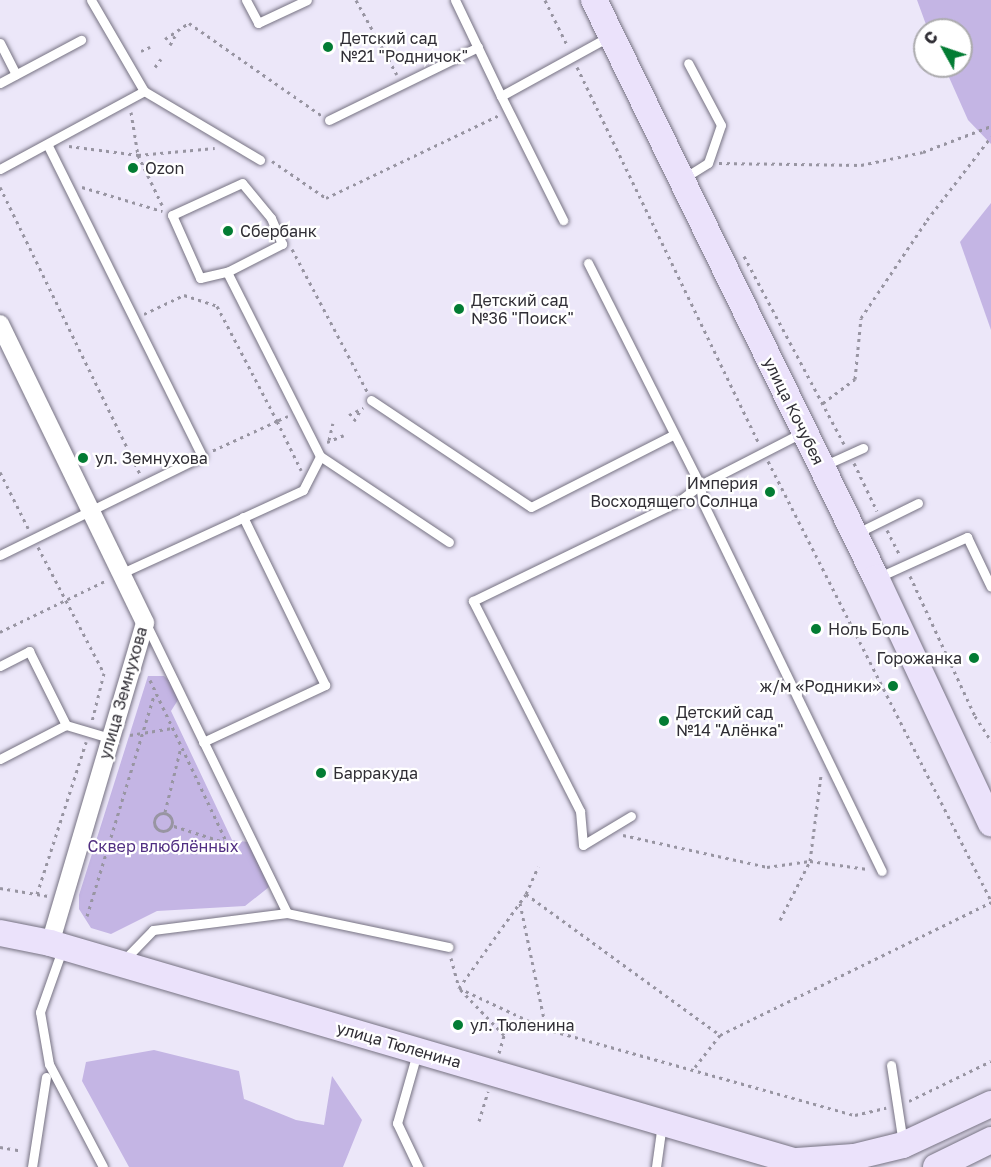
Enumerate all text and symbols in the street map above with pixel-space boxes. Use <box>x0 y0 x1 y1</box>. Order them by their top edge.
north arrow <box>913 18 973 78</box>
text: С <box>919 27 942 49</box>
place label: Детский сад №21 "Родничок" <box>340 28 468 66</box>
marker: Детский сад №21 "Родничок" <box>321 40 335 54</box>
place label: Ozon <box>145 158 184 178</box>
marker: Ozon <box>126 161 140 175</box>
place label: Сбербанк <box>240 221 317 241</box>
marker: Сбербанк <box>221 224 235 238</box>
place label: Детский сад №36 "Поиск" <box>471 290 574 328</box>
marker: Детский сад №36 "Поиск" <box>452 302 466 316</box>
street label: улица Кочубея <box>760 354 828 468</box>
place label: ул. Земнухова <box>95 448 208 468</box>
marker: ул. Земнухова <box>76 451 90 465</box>
place label: Империя Восходящего Солнца <box>590 473 758 511</box>
marker: Империя Восходящего Солнца <box>763 485 777 499</box>
place label: Ноль Боль <box>828 619 909 639</box>
marker: Ноль Боль <box>809 622 823 636</box>
street label: улица Земнухова <box>95 625 151 761</box>
place label: Горожанка <box>877 648 962 668</box>
marker: Горожанка <box>967 651 981 665</box>
place label: ж/м «Родники» <box>759 676 881 696</box>
marker: ж/м «Родники» <box>886 679 900 693</box>
place label: Детский сад №14 "Алёнка" <box>676 702 784 740</box>
marker: Детский сад №14 "Алёнка" <box>657 714 671 728</box>
place label: Барракуда <box>333 763 418 783</box>
marker: Барракуда <box>314 766 328 780</box>
park label: Сквер влюблённых <box>87 836 239 856</box>
place label: ул. Тюленина <box>470 1015 574 1035</box>
street label: улица Тюленина <box>335 1018 463 1072</box>
marker: ул. Тюленина <box>451 1018 465 1032</box>

